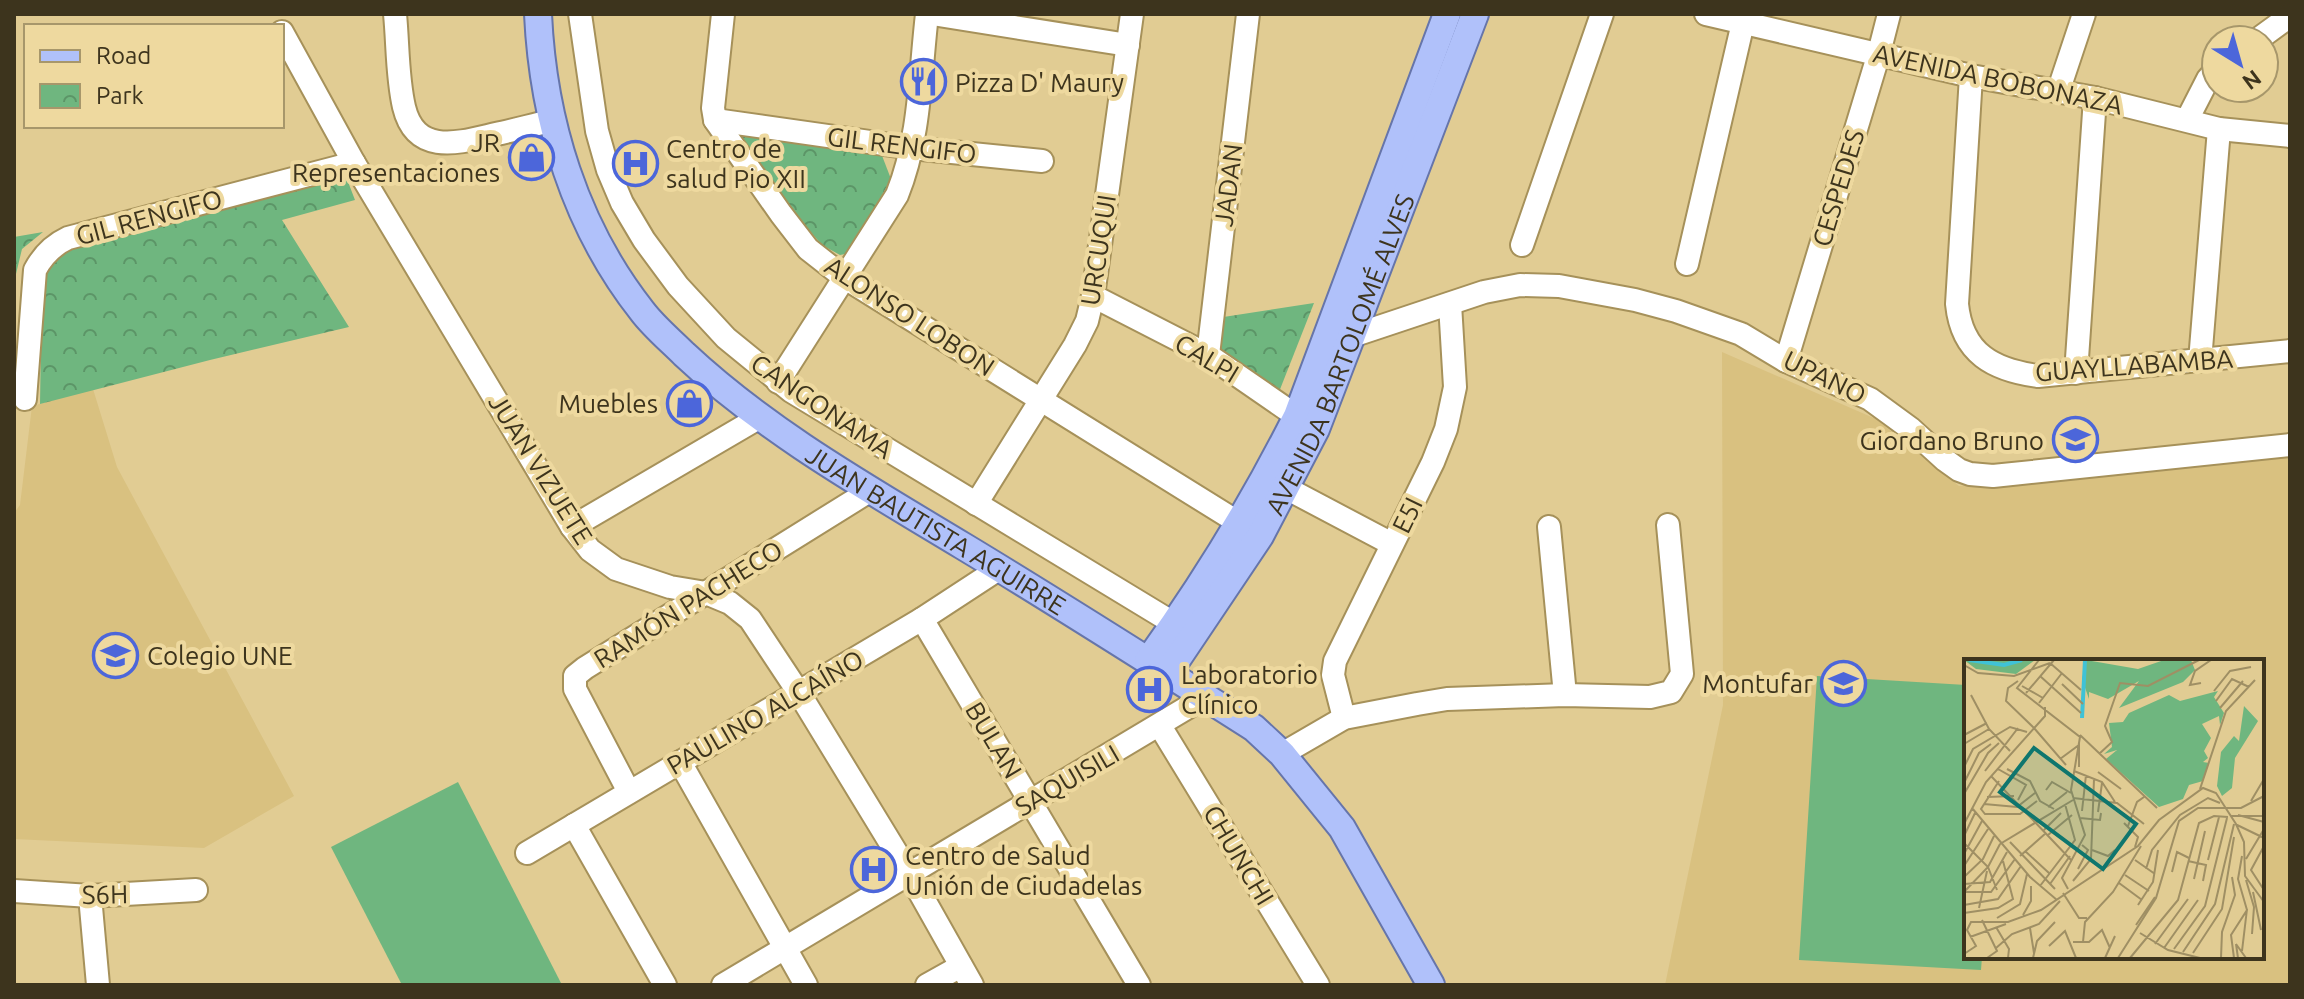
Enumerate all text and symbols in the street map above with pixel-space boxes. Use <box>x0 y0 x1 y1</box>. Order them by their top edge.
legend <box>24 24 284 128</box>
north arrow <box>2200 24 2280 104</box>
street label: AVENIDA BOBONAZA <box>1871 38 2125 120</box>
text: Road <box>96 42 151 69</box>
restaurant icon: Pizza D' Maury <box>900 58 948 106</box>
text: N <box>2238 65 2266 95</box>
place label: Pizza D' Maury <box>955 68 1124 97</box>
text: Park <box>96 82 144 109</box>
street label: GIL RENGIFO <box>826 121 978 169</box>
street label: CESPEDES <box>1806 126 1870 250</box>
place label: JR Representaciones <box>292 128 500 187</box>
shop icon: JR Representaciones <box>507 133 555 181</box>
place label: Centro de salud Pio XII <box>666 134 806 193</box>
hospital icon: Centro de salud Pio XII <box>611 139 659 187</box>
street label: JADAN <box>1209 142 1247 228</box>
street label: GIL RENGIFO <box>73 184 225 250</box>
street label: AVENIDA BARTOLOMÉ ALVES <box>1259 190 1419 519</box>
street label: URCUQUI <box>1075 192 1121 308</box>
street label: ALONSO LOBON <box>820 251 1000 381</box>
street label: CALPI <box>1170 328 1244 388</box>
street label: GUAYLLABAMBA <box>2034 344 2234 386</box>
street label: UPANO <box>1779 345 1871 409</box>
street label: CANGONAMA <box>746 348 898 464</box>
shop icon: Muebles <box>665 379 713 427</box>
street label: JUAN VIZUETE <box>483 389 599 549</box>
place label: Muebles <box>559 389 658 418</box>
school or university icon: Giordano Bruno <box>2051 416 2099 464</box>
place label: Giordano Bruno <box>1860 426 2044 455</box>
street label: JUAN BAUTISTA AGUIRRE <box>801 439 1071 620</box>
street label: E5I <box>1386 493 1428 537</box>
street label: RAMÓN PACHECO <box>589 534 787 674</box>
school or university icon: Colegio UNE <box>92 631 140 679</box>
place label: Colegio UNE <box>147 641 293 670</box>
street label: PAULINO ALCAÍNO <box>661 643 868 780</box>
school or university icon: Montufar <box>1820 659 1868 707</box>
inset map <box>1964 659 2264 959</box>
place label: Laboratorio Clínico <box>1181 660 1318 719</box>
hospital icon: Laboratorio Clínico <box>1126 665 1174 713</box>
place label: Montufar <box>1702 669 1813 698</box>
street label: BULAN <box>960 697 1028 783</box>
street label: SAQUISILI <box>1010 739 1124 821</box>
street label: CHUNCHI <box>1198 800 1280 910</box>
place label: Centro de Salud Unión de Ciudadelas <box>905 841 1142 900</box>
hospital icon: Centro de Salud Unión de Ciudadelas <box>850 846 898 894</box>
street label: S6H <box>82 879 128 909</box>

